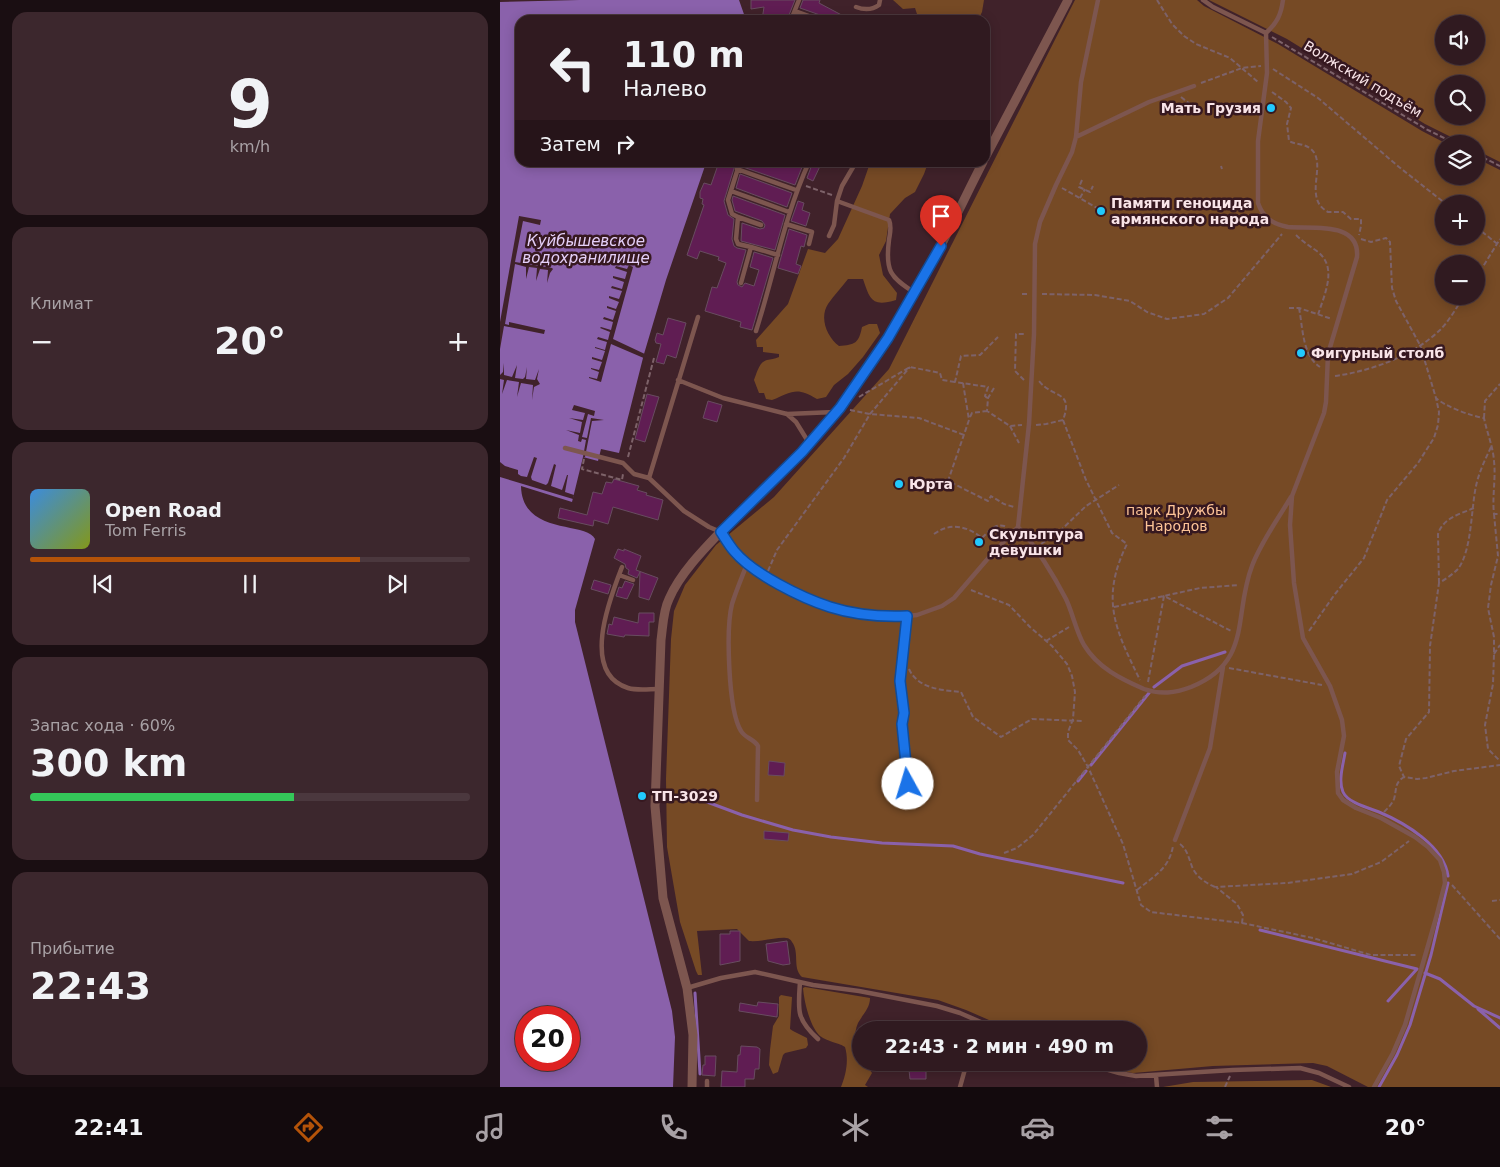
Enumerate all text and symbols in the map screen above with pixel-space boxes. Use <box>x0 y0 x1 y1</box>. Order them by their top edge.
map controls <box>1435 15 1485 305</box>
button: sound <box>1435 15 1485 65</box>
icon: left <box>540 35 605 100</box>
text: 110 m <box>623 35 745 75</box>
street label: Волжский подъём <box>1301 37 1425 121</box>
text: 9 <box>227 67 273 142</box>
button: search <box>1435 75 1485 125</box>
text: Налево <box>623 76 707 101</box>
place label: Мать Грузия <box>1161 100 1261 116</box>
marker: Мать Грузия <box>1265 102 1277 114</box>
icon: right <box>611 130 639 158</box>
text: Затем <box>540 133 601 155</box>
button: layers <box>1435 135 1485 185</box>
text: km/h <box>230 137 270 156</box>
pin <box>920 195 962 246</box>
place label: Памяти геноцида армянского народа <box>1111 195 1269 227</box>
button: + <box>1435 195 1485 245</box>
icon: arrive <box>927 202 955 230</box>
marker: Памяти геноцида армянского народа <box>1095 205 1107 217</box>
water label: Куйбышевское водохранилище <box>522 232 650 267</box>
button: − <box>1435 255 1485 305</box>
text: Климат <box>30 294 93 313</box>
text: 20° <box>214 319 286 363</box>
text: − <box>30 325 53 358</box>
text: + <box>447 325 470 358</box>
place label: Фигурный столб <box>1311 345 1444 361</box>
marker: Фигурный столб <box>1295 347 1307 359</box>
place label: Юрта <box>909 476 953 492</box>
marker: Юрта <box>893 478 905 490</box>
text: Open Road <box>105 499 222 521</box>
park label: парк Дружбы Народов <box>1126 502 1226 534</box>
text: Tom Ferris <box>105 521 186 540</box>
place label: Скульптура девушки <box>989 526 1083 558</box>
marker: Скульптура девушки <box>973 536 985 548</box>
icon: previous <box>89 570 117 598</box>
icon: pause <box>236 570 264 598</box>
icon: next <box>383 570 411 598</box>
text: Запас хода · 60% <box>30 716 175 735</box>
text: 300 km <box>30 741 187 785</box>
position arrow <box>881 757 933 809</box>
place label: ТП-3029 <box>652 788 718 804</box>
marker: ТП-3029 <box>636 790 648 802</box>
text: Прибытие <box>30 939 115 958</box>
text: 22:43 <box>30 964 151 1008</box>
speed limit sign: 20 <box>515 1006 580 1071</box>
text: 22:43 · 2 мин · 490 m <box>885 1035 1114 1057</box>
icon: directions <box>291 1110 326 1145</box>
icon: music <box>473 1110 508 1145</box>
icon: phone <box>656 1110 691 1145</box>
icon: climate <box>838 1110 873 1145</box>
icon: car <box>1020 1110 1055 1145</box>
icon: filters <box>1202 1110 1237 1145</box>
text: 22:41 <box>74 1115 144 1140</box>
text: 20° <box>1385 1115 1426 1140</box>

